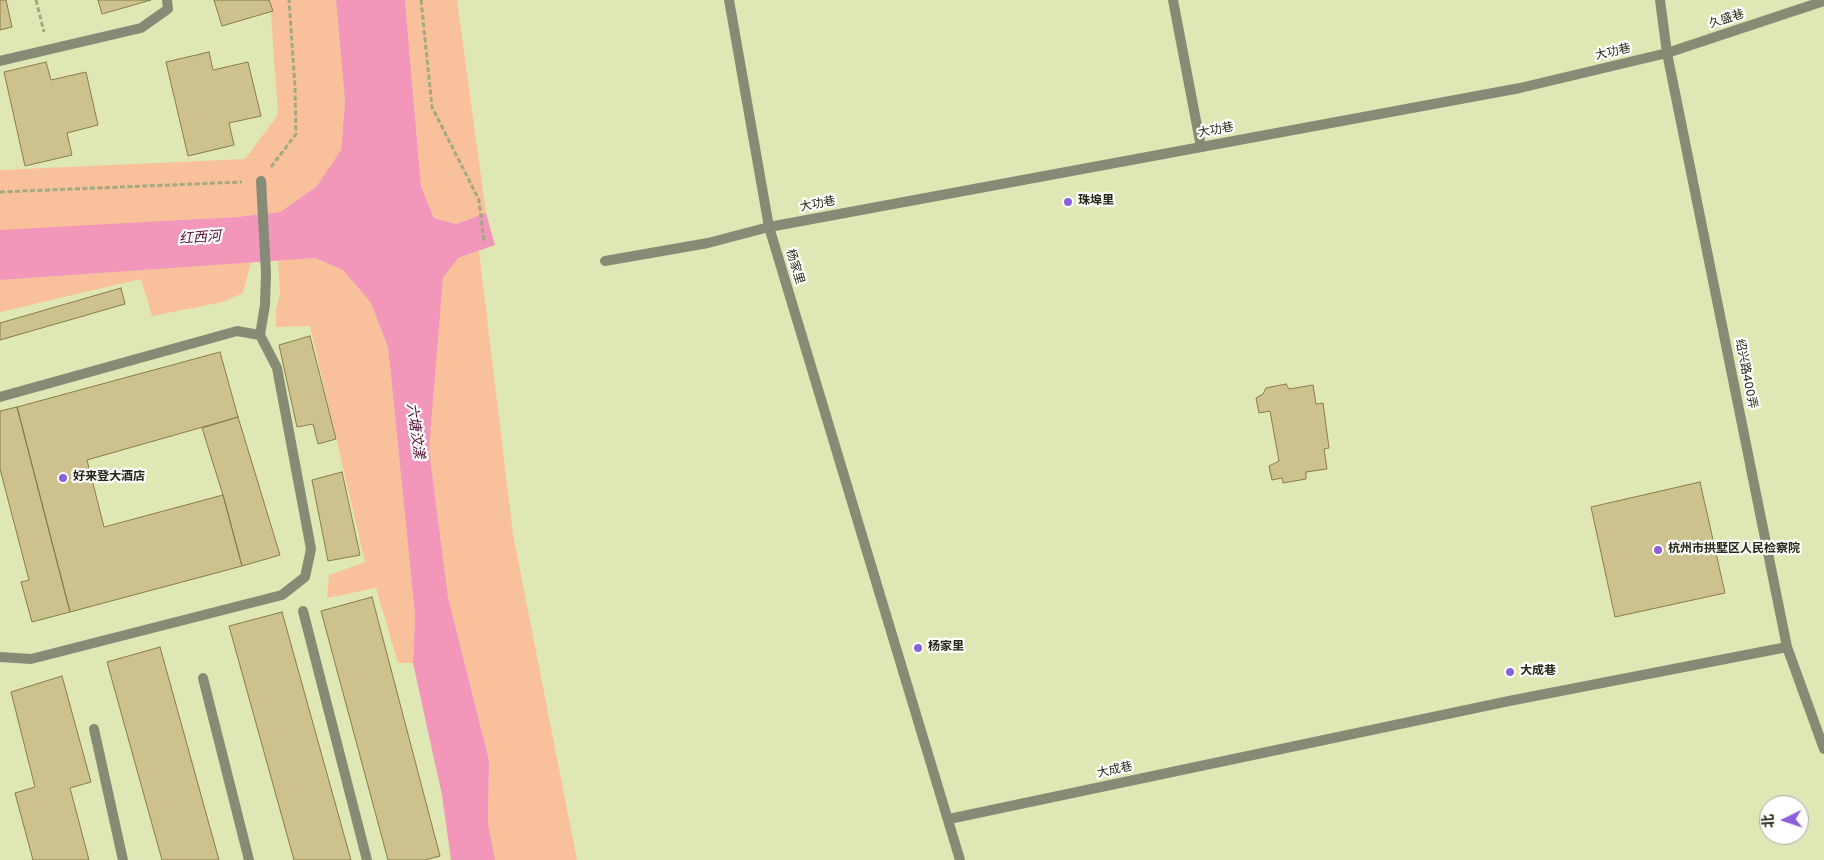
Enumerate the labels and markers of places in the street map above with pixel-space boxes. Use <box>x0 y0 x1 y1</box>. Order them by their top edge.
place label: 珠埠里 <box>1078 195 1114 209</box>
marker: 珠埠里 <box>1062 196 1074 208</box>
place label: 好来登大酒店 <box>73 471 145 485</box>
marker: 好来登大酒店 <box>57 472 69 484</box>
place label: 杭州市拱墅区人民检察院 <box>1668 543 1800 557</box>
marker: 杭州市拱墅区人民检察院 <box>1652 544 1664 556</box>
place label: 杨家里 <box>928 641 964 655</box>
marker: 杨家里 <box>912 642 924 654</box>
place label: 大成巷 <box>1520 665 1556 679</box>
marker: 大成巷 <box>1504 666 1516 678</box>

